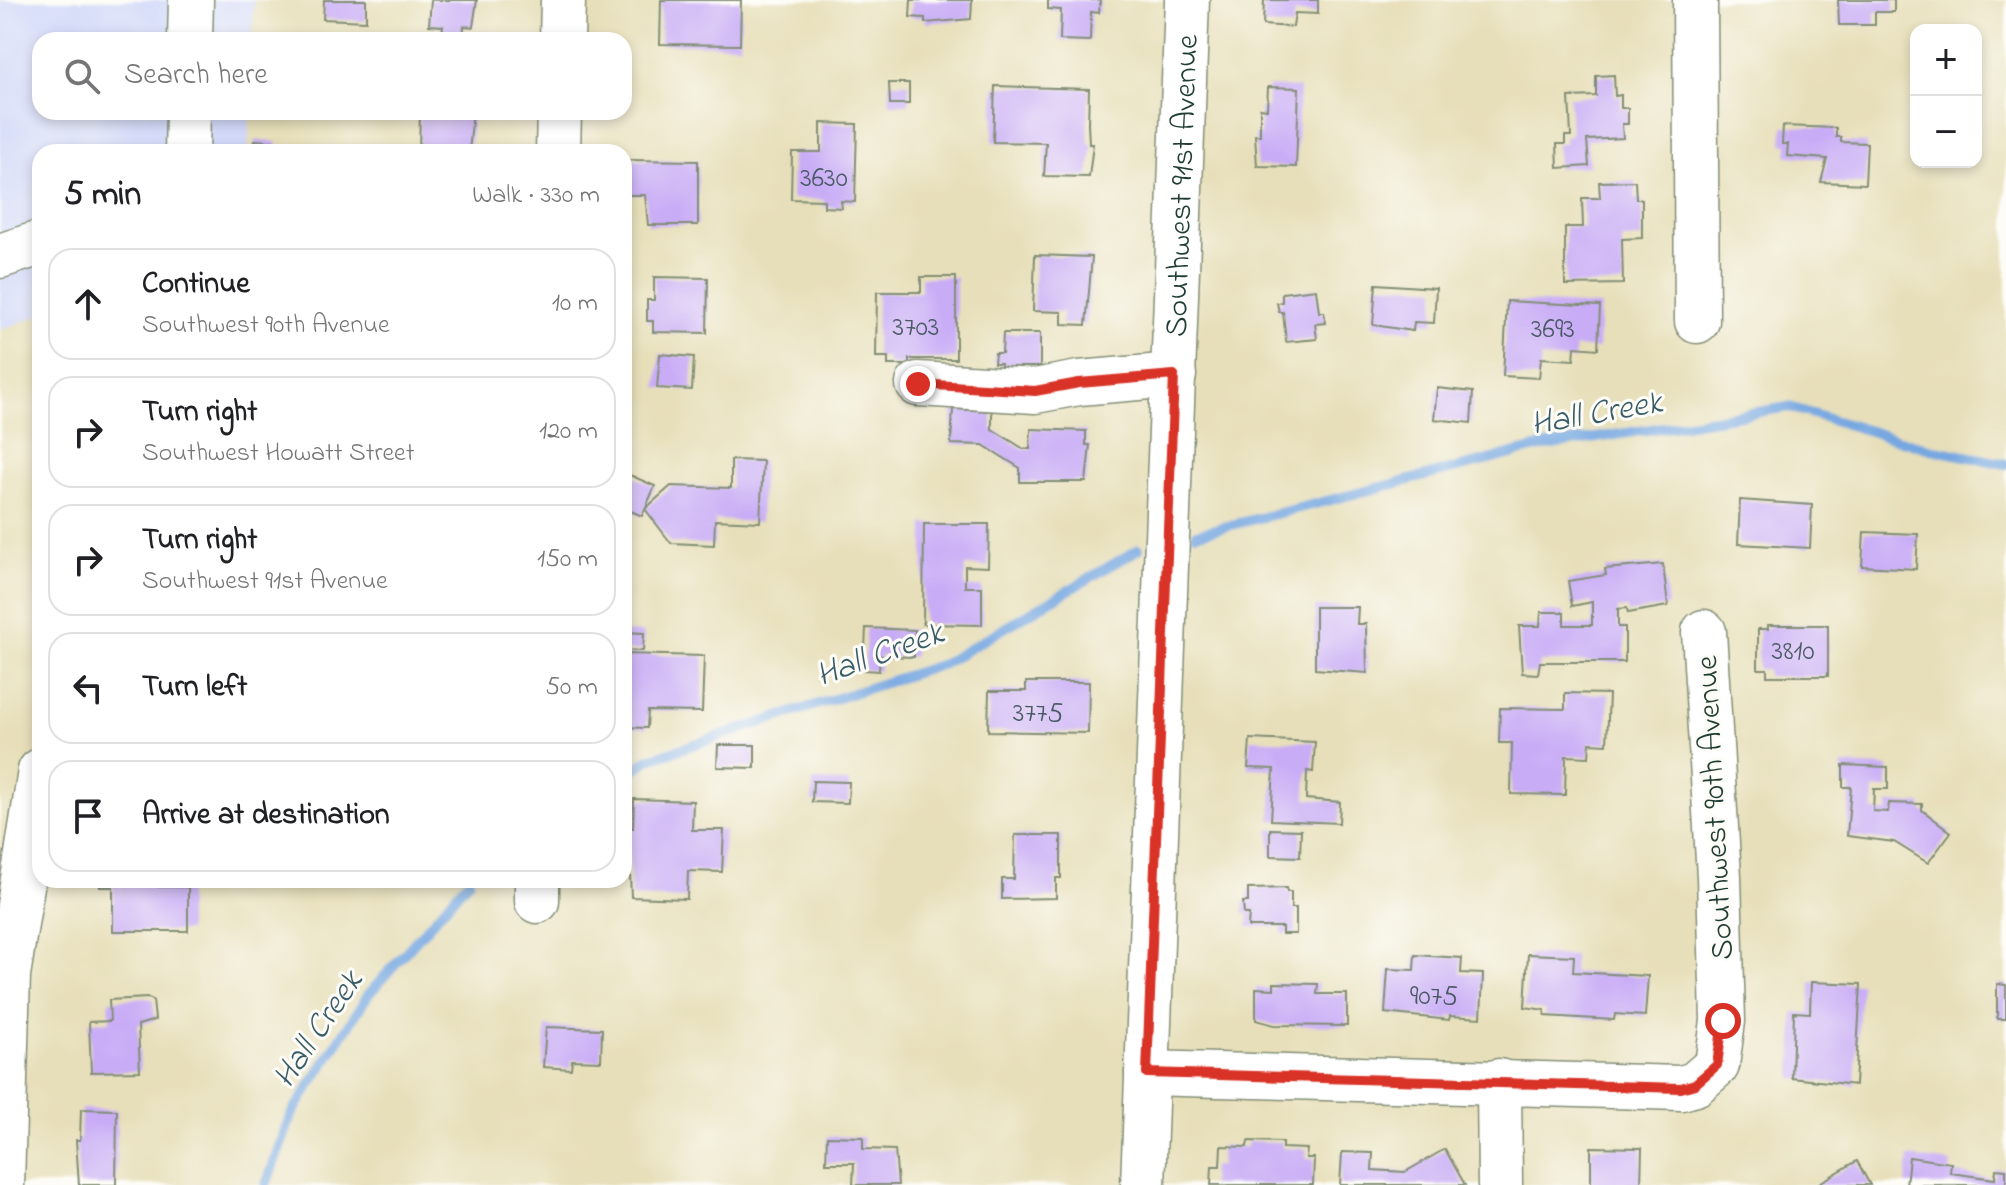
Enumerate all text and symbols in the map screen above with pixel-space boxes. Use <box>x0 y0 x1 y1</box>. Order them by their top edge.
map controls <box>1910 24 1982 168</box>
button: + <box>1910 24 1982 96</box>
search box <box>32 32 632 120</box>
street label: Southwest 91st Avenue <box>1155 33 1213 338</box>
icon: search <box>60 54 104 98</box>
text: Search here <box>124 54 268 98</box>
button: − <box>1910 96 1982 168</box>
house number: 3630 <box>800 159 848 200</box>
text: 5 min <box>64 171 141 221</box>
text: Walk · 330 m <box>472 177 600 215</box>
text: Continue <box>142 263 250 307</box>
icon: ahead <box>66 282 110 326</box>
text: 10 m <box>552 285 598 323</box>
text: Southwest 90th Avenue <box>142 307 390 345</box>
house number: 3703 <box>893 308 939 349</box>
house number: 3693 <box>1531 310 1575 351</box>
route end <box>900 366 936 402</box>
water label: Hall Creek <box>1527 378 1668 451</box>
text: Turn right <box>142 391 257 435</box>
icon: right <box>66 410 110 454</box>
text: 120 m <box>539 413 598 451</box>
text: Southwest Howatt Street <box>142 435 414 473</box>
text: Turn right <box>142 519 257 563</box>
icon: right <box>66 538 110 582</box>
text: 150 m <box>537 541 598 579</box>
text: Southwest 91st Avenue <box>142 563 388 601</box>
water label: Hall Creek <box>810 609 953 702</box>
house number: 3810 <box>1771 632 1815 673</box>
street label: Southwest 90th Avenue <box>1685 654 1748 961</box>
icon: left <box>66 666 110 710</box>
text: Turn left <box>142 666 247 710</box>
text: 50 m <box>545 669 598 707</box>
house number: 3775 <box>1013 694 1063 735</box>
icon: arrive <box>66 794 110 838</box>
text: Arrive at destination <box>142 794 390 838</box>
water label: Hall Creek <box>262 960 378 1099</box>
house number: 9075 <box>1410 977 1458 1018</box>
route start <box>1705 1003 1741 1039</box>

